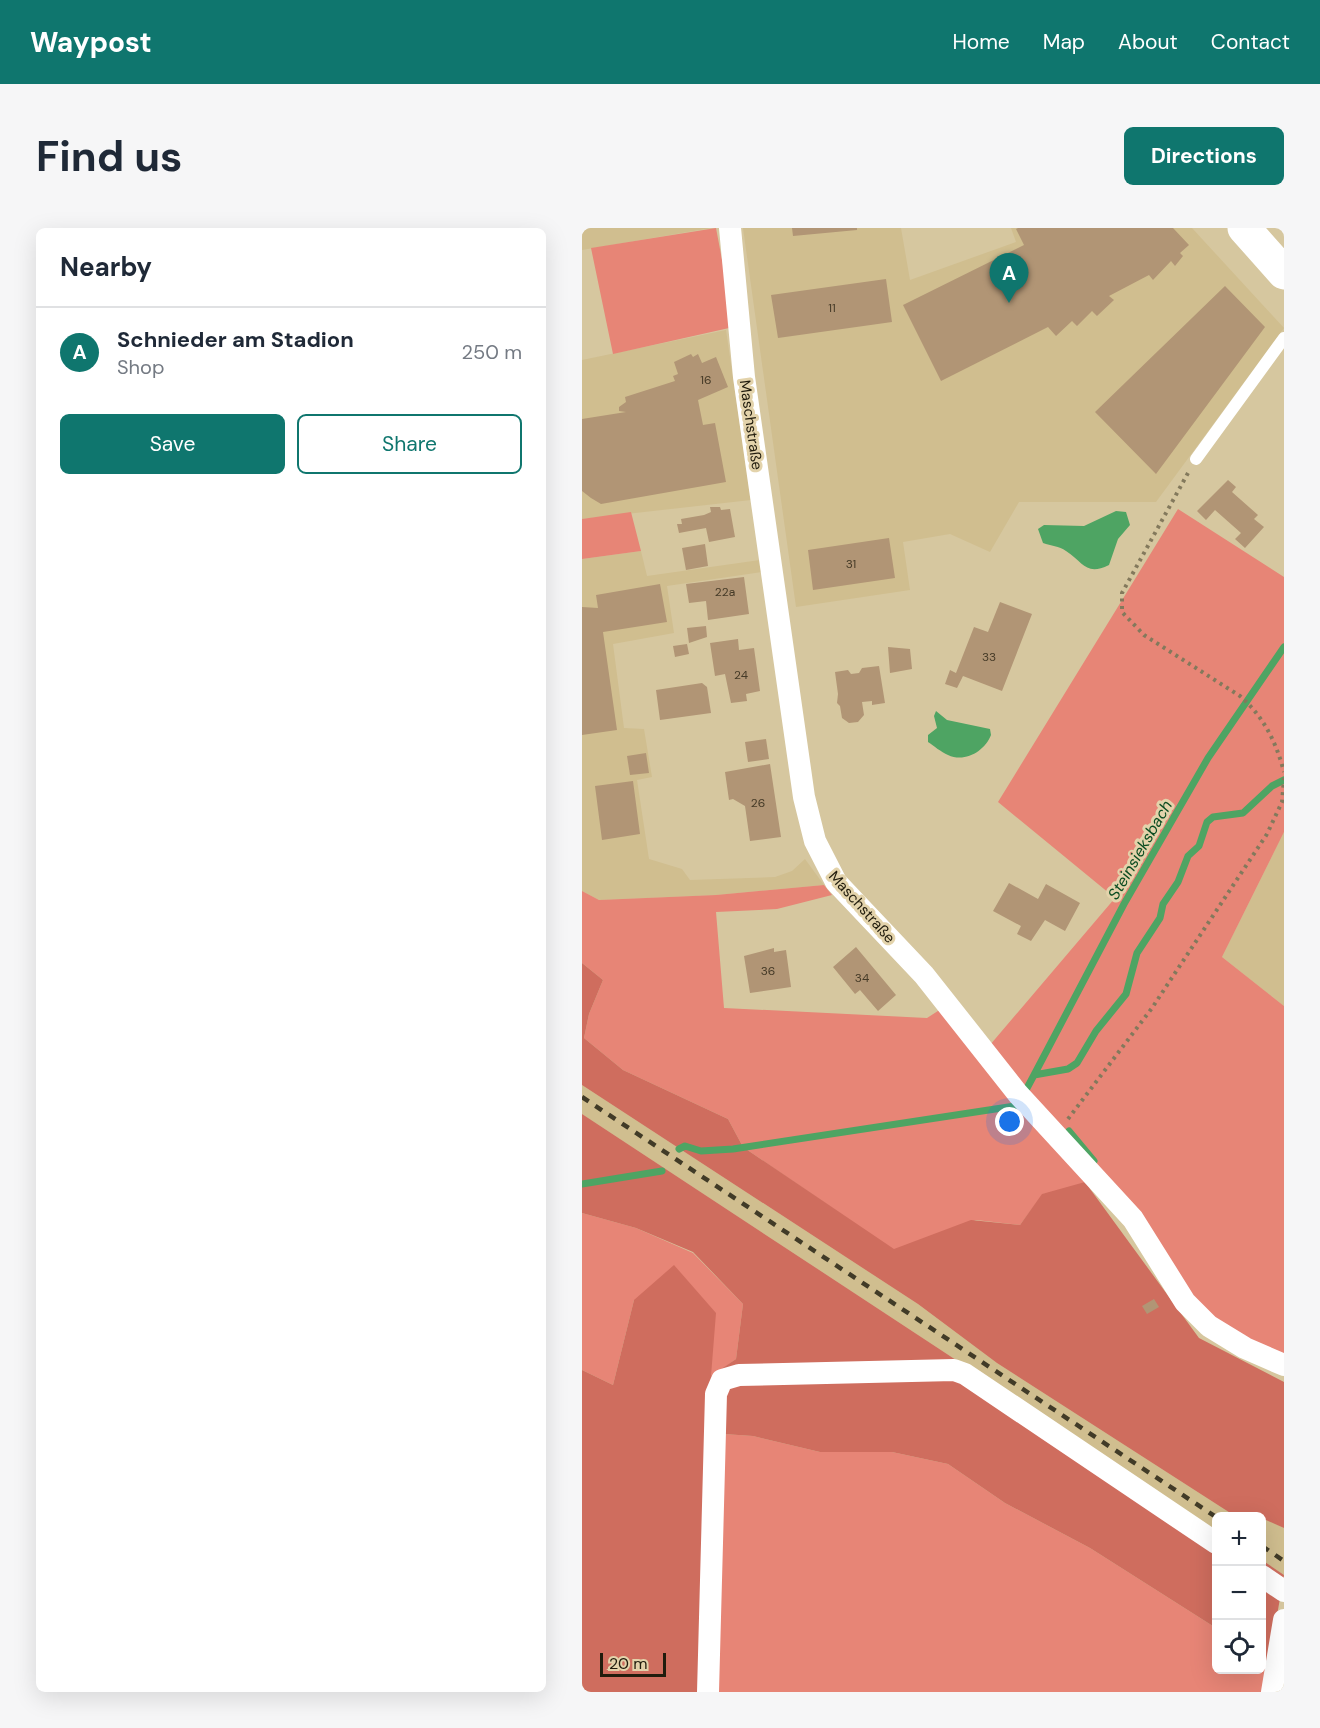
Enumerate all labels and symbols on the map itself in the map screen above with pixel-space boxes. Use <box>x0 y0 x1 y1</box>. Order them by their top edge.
pin: A <box>990 254 1028 303</box>
house number: 11 <box>828 300 836 316</box>
house number: 16 <box>700 372 712 388</box>
street label: Maschstraße <box>735 379 767 471</box>
house number: 31 <box>846 556 856 572</box>
house number: 22a <box>715 584 735 600</box>
house number: 33 <box>982 649 996 665</box>
house number: 24 <box>734 667 748 683</box>
house number: 26 <box>751 795 765 811</box>
water label: Steinsieksbach <box>1103 796 1177 904</box>
street label: Maschstraße <box>824 867 900 947</box>
house number: 36 <box>761 963 775 979</box>
house number: 34 <box>855 970 869 986</box>
your location <box>995 1107 1024 1136</box>
scale bar <box>600 1650 666 1678</box>

